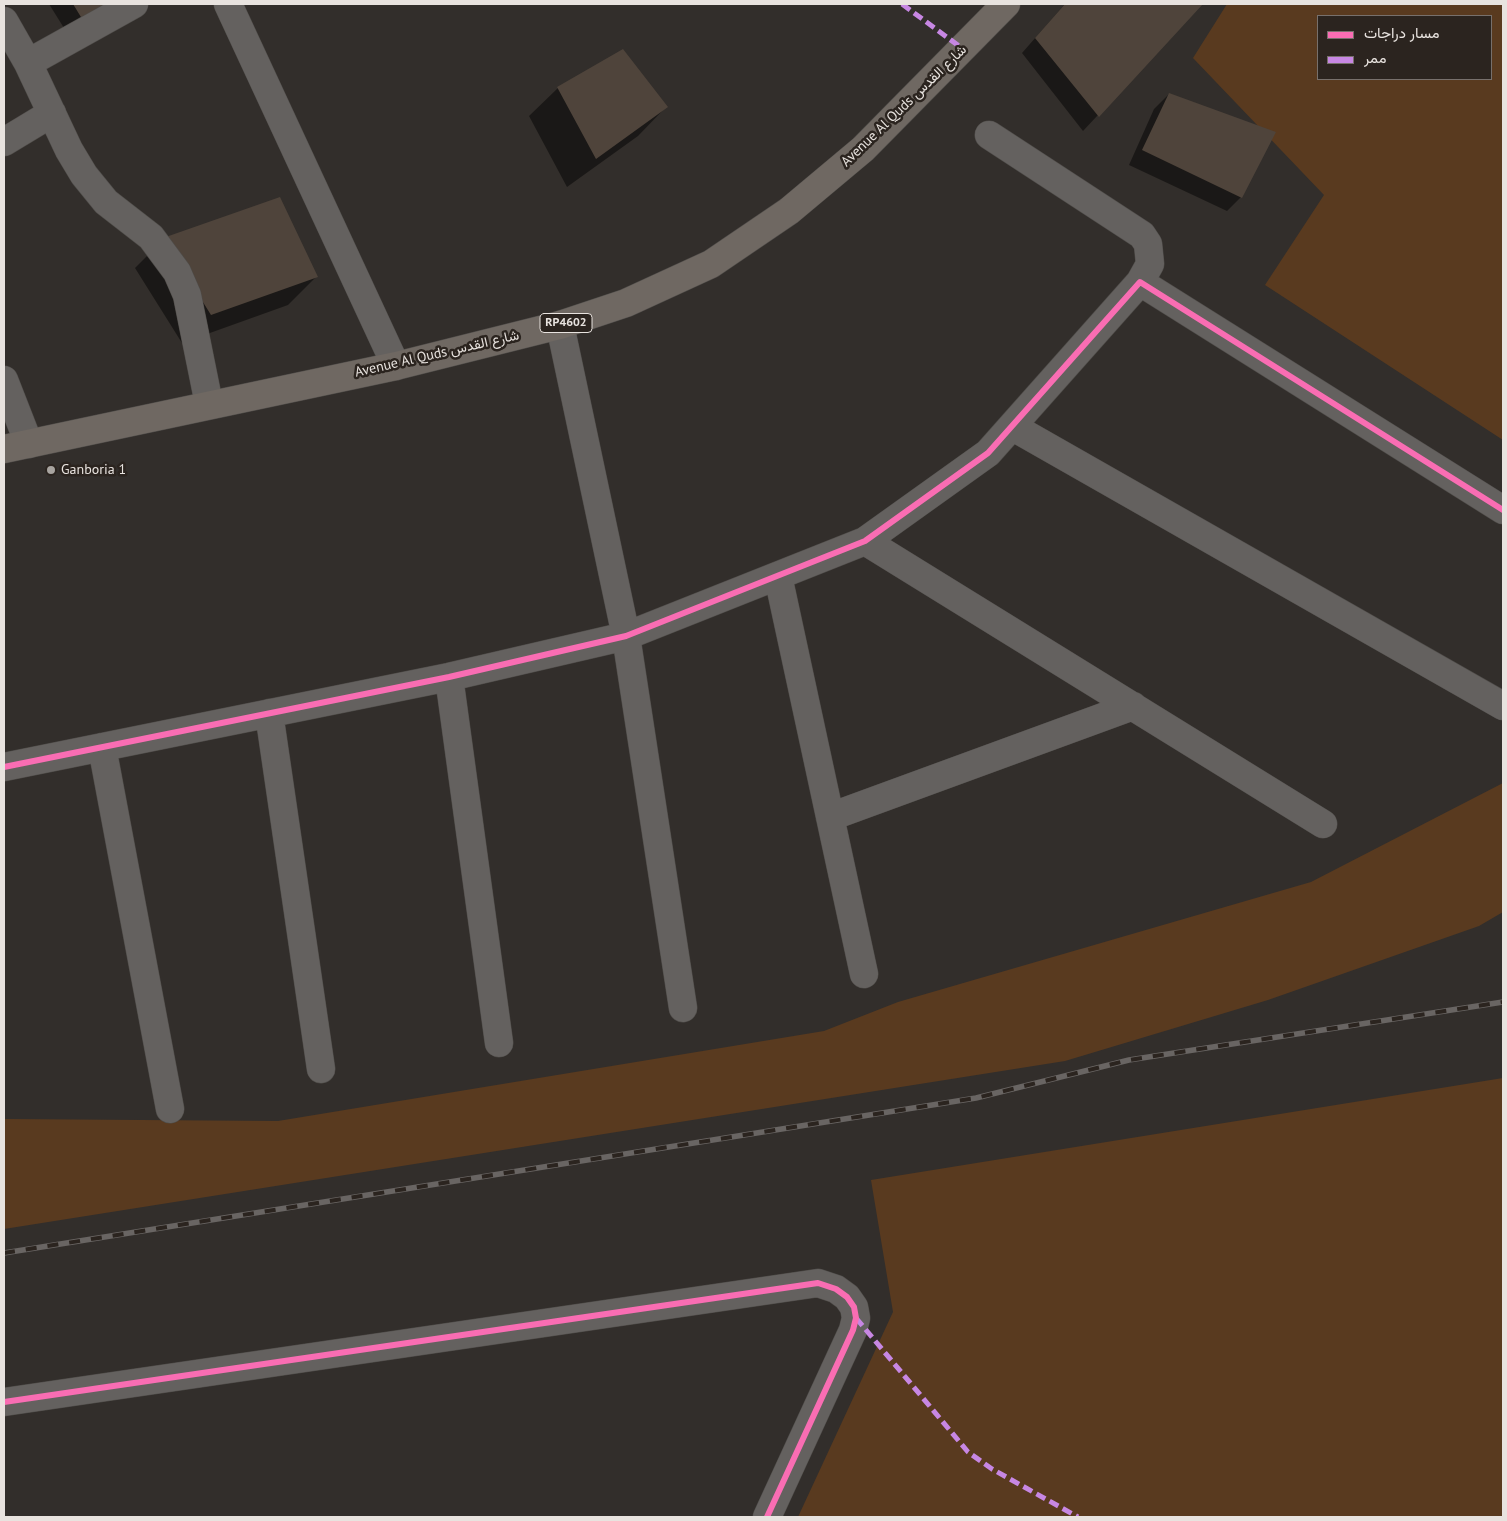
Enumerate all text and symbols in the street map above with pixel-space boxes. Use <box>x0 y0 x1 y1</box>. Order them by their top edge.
legend <box>1317 15 1492 80</box>
text: مسار دراجات <box>1364 23 1440 42</box>
street label: Avenue Al Quds شارع القدس <box>838 42 970 170</box>
text: ممر <box>1364 48 1386 67</box>
road number: RP4602 <box>540 314 592 332</box>
street label: Avenue Al Quds شارع القدس <box>353 327 521 381</box>
place label: Ganboria 1 <box>61 462 126 478</box>
marker: Ganboria 1 <box>45 464 57 476</box>

